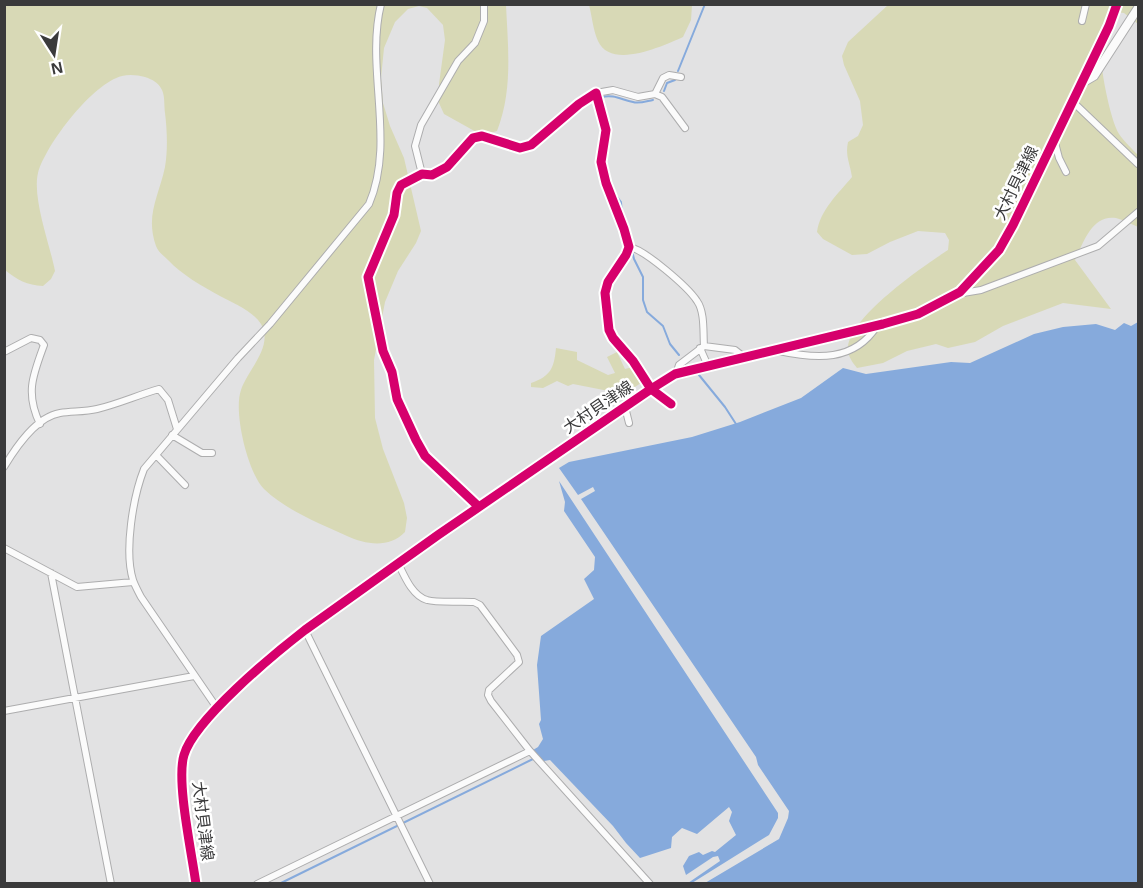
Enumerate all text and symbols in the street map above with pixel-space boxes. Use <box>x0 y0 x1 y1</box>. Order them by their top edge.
north arrow <box>24 24 84 84</box>
text: N <box>50 59 64 78</box>
street label: 大村貝津線 <box>991 143 1041 223</box>
street label: 大村貝津線 <box>560 378 636 436</box>
street label: 大村貝津線 <box>190 780 216 862</box>

